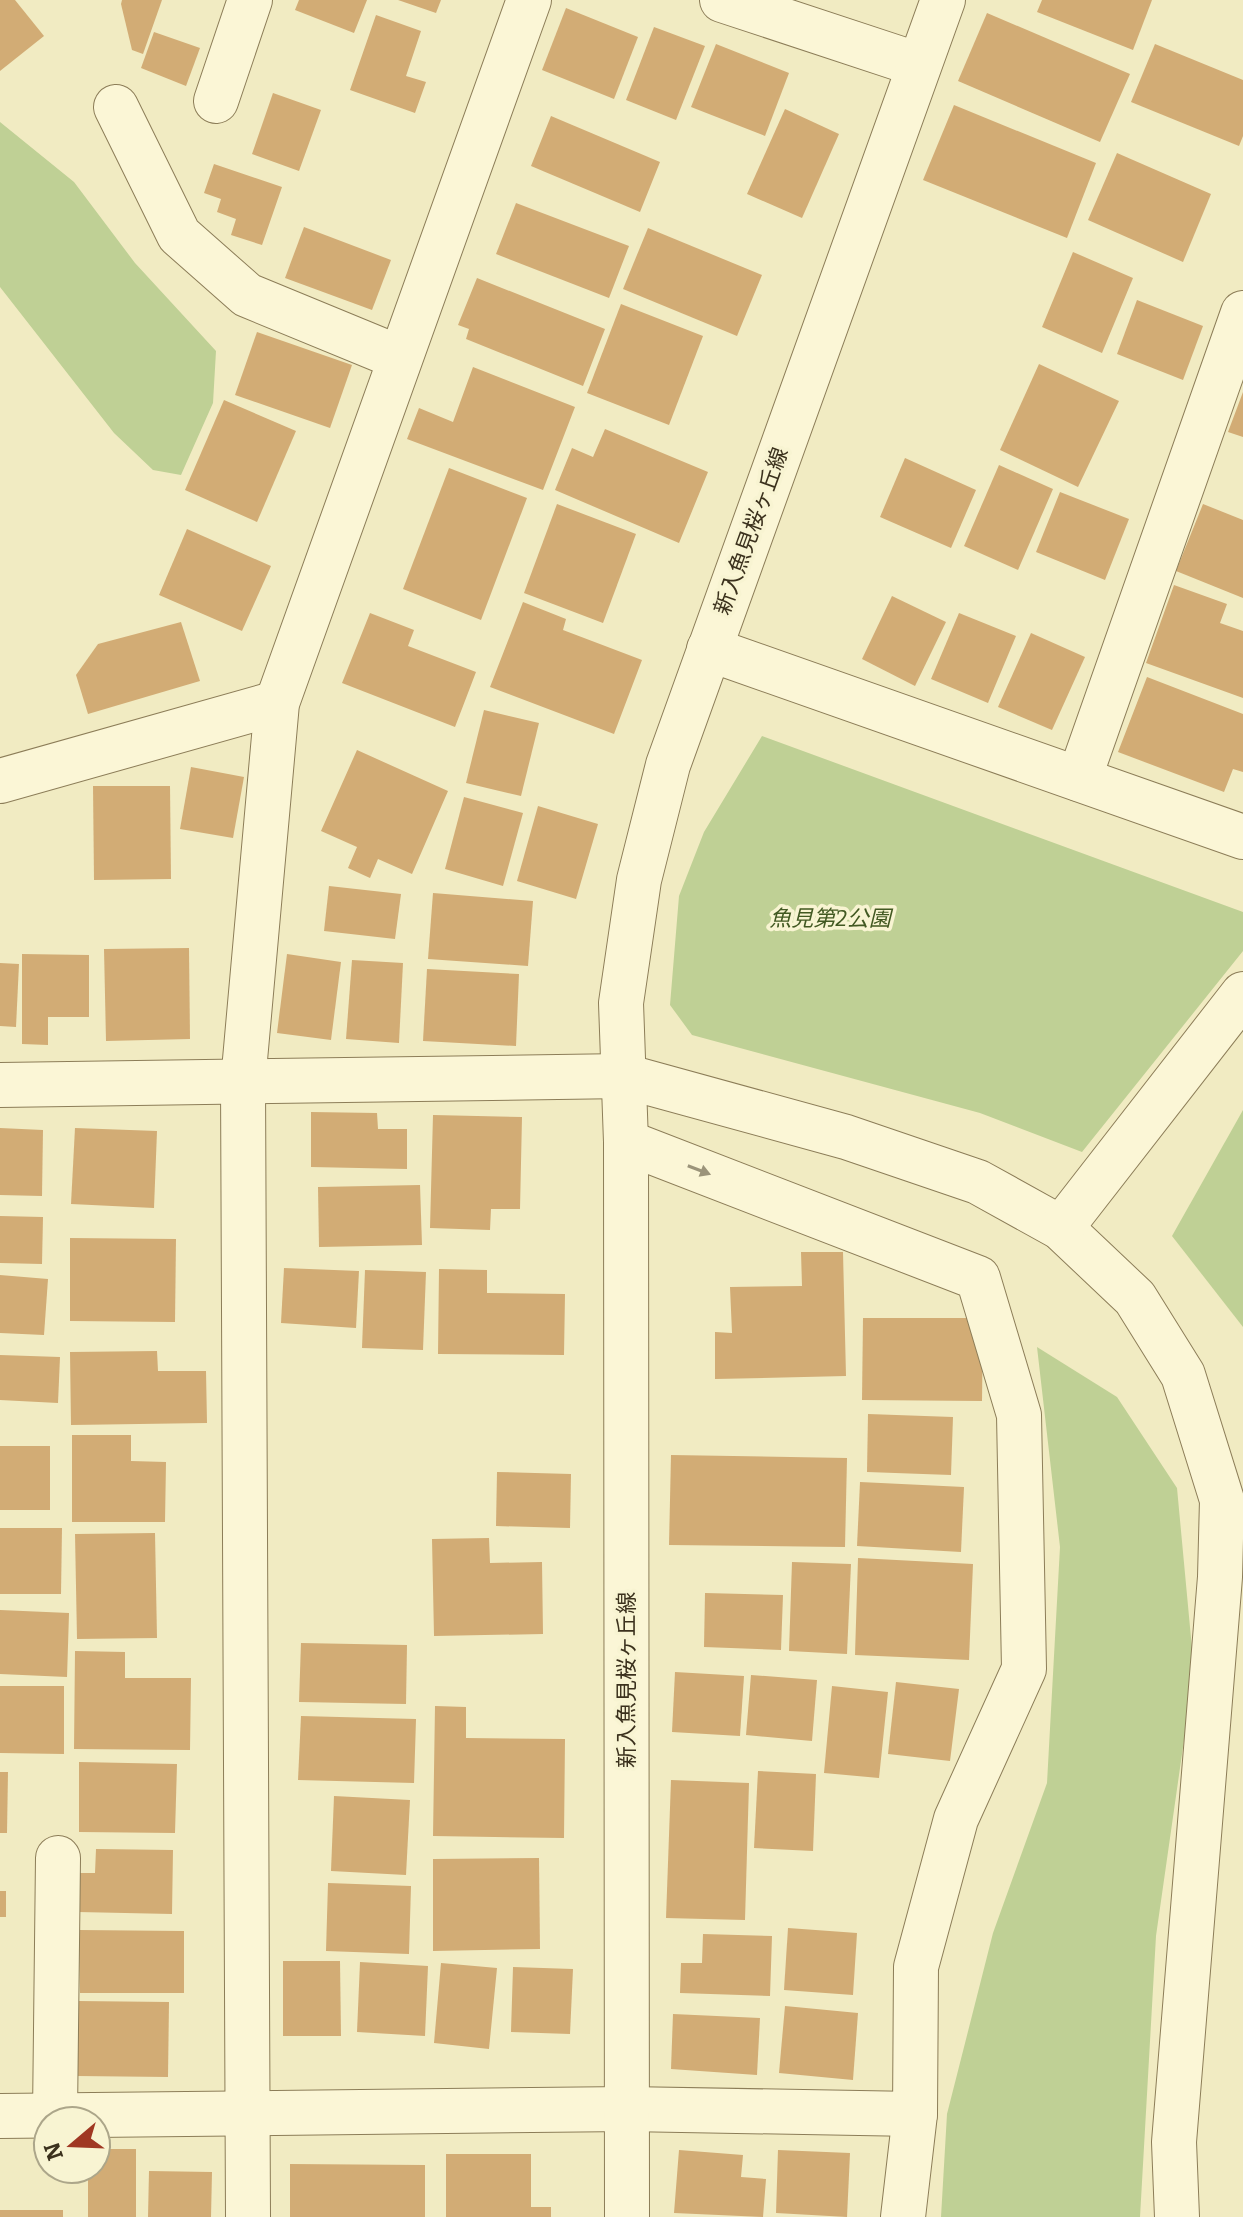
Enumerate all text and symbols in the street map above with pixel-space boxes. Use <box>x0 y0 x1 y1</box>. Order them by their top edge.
street label: 新入魚見桜ヶ丘線 <box>708 444 794 618</box>
park label: 魚見第2公園 <box>769 905 894 932</box>
one-way arrow <box>687 1164 711 1177</box>
street label: 新入魚見桜ヶ丘線 <box>613 1592 640 1768</box>
north arrow <box>32 2105 112 2185</box>
text: N <box>38 2139 69 2164</box>

